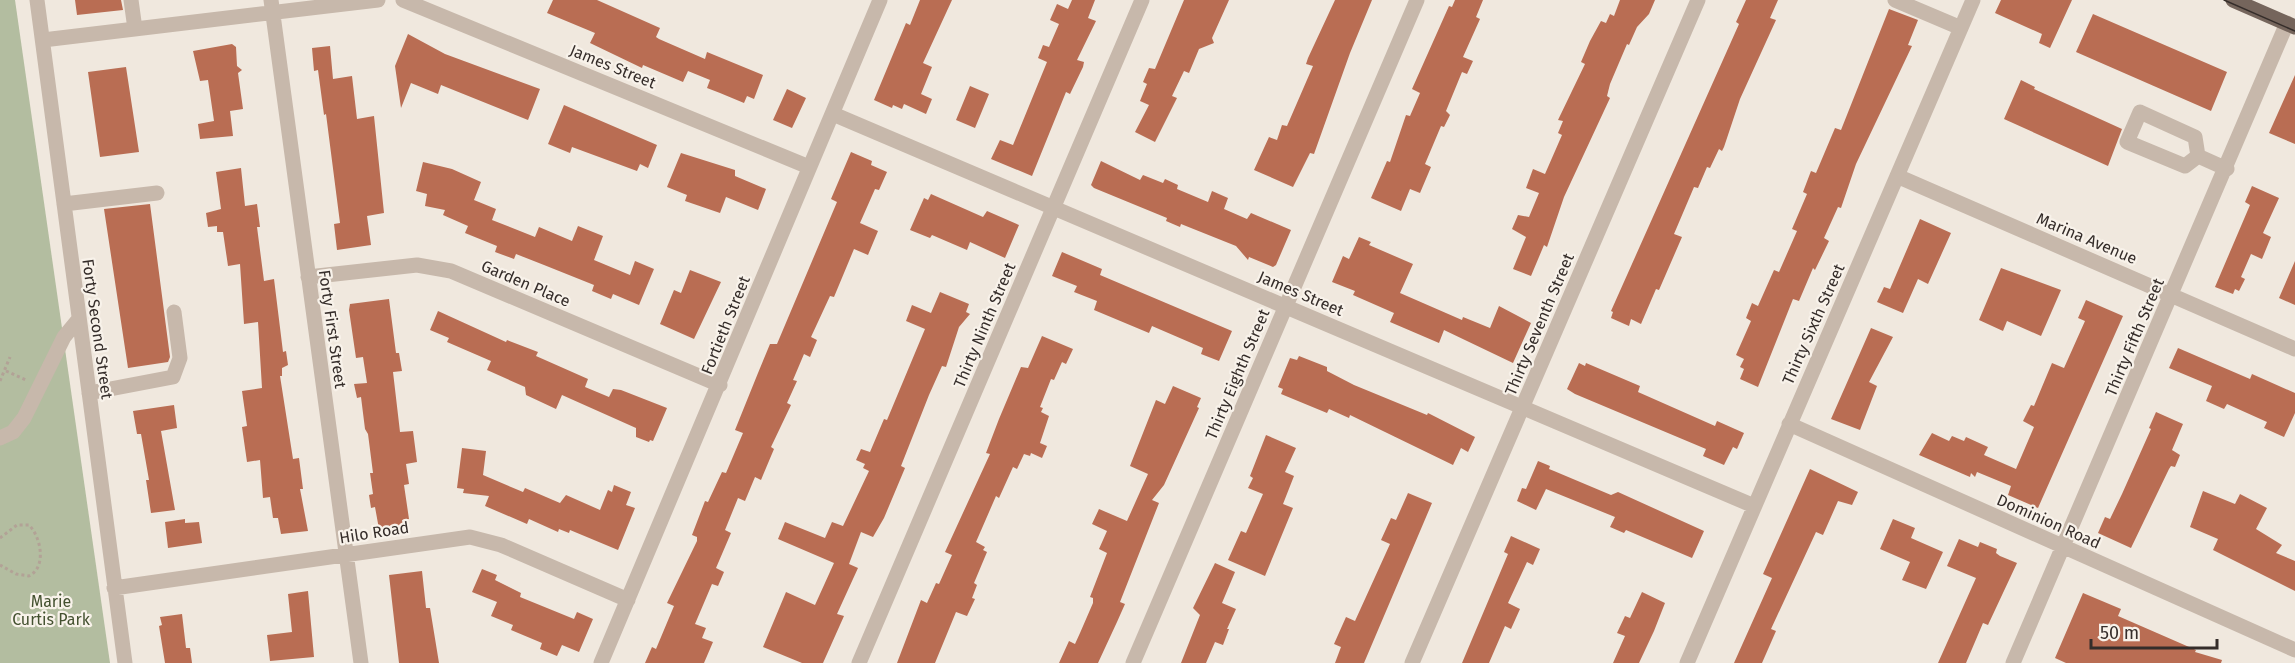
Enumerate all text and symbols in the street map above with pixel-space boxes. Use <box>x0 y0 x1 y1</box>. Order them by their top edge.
street label: James Street <box>567 41 659 92</box>
street label: Marina Avenue <box>2034 209 2140 268</box>
street label: Thirty Seventh Street <box>1501 250 1578 398</box>
street label: Garden Place <box>478 256 573 311</box>
street label: Forty Second Street <box>78 258 117 401</box>
street label: Thirty Ninth Street <box>950 260 1019 390</box>
street label: Thirty Sixth Street <box>1778 261 1849 387</box>
street label: James Street <box>1255 267 1347 320</box>
street label: Forty First Street <box>315 269 350 390</box>
street label: Fortieth Street <box>697 273 754 377</box>
street label: Thirty Fifth Street <box>2101 275 2168 399</box>
street label: Thirty Eighth Street <box>1201 306 1274 442</box>
street label: Dominion Road <box>1994 490 2104 553</box>
street label: Hilo Road <box>338 518 410 547</box>
park label: Marie Curtis Park <box>12 592 91 629</box>
scale bar <box>2091 612 2217 650</box>
text: 50 m <box>2100 622 2139 644</box>

